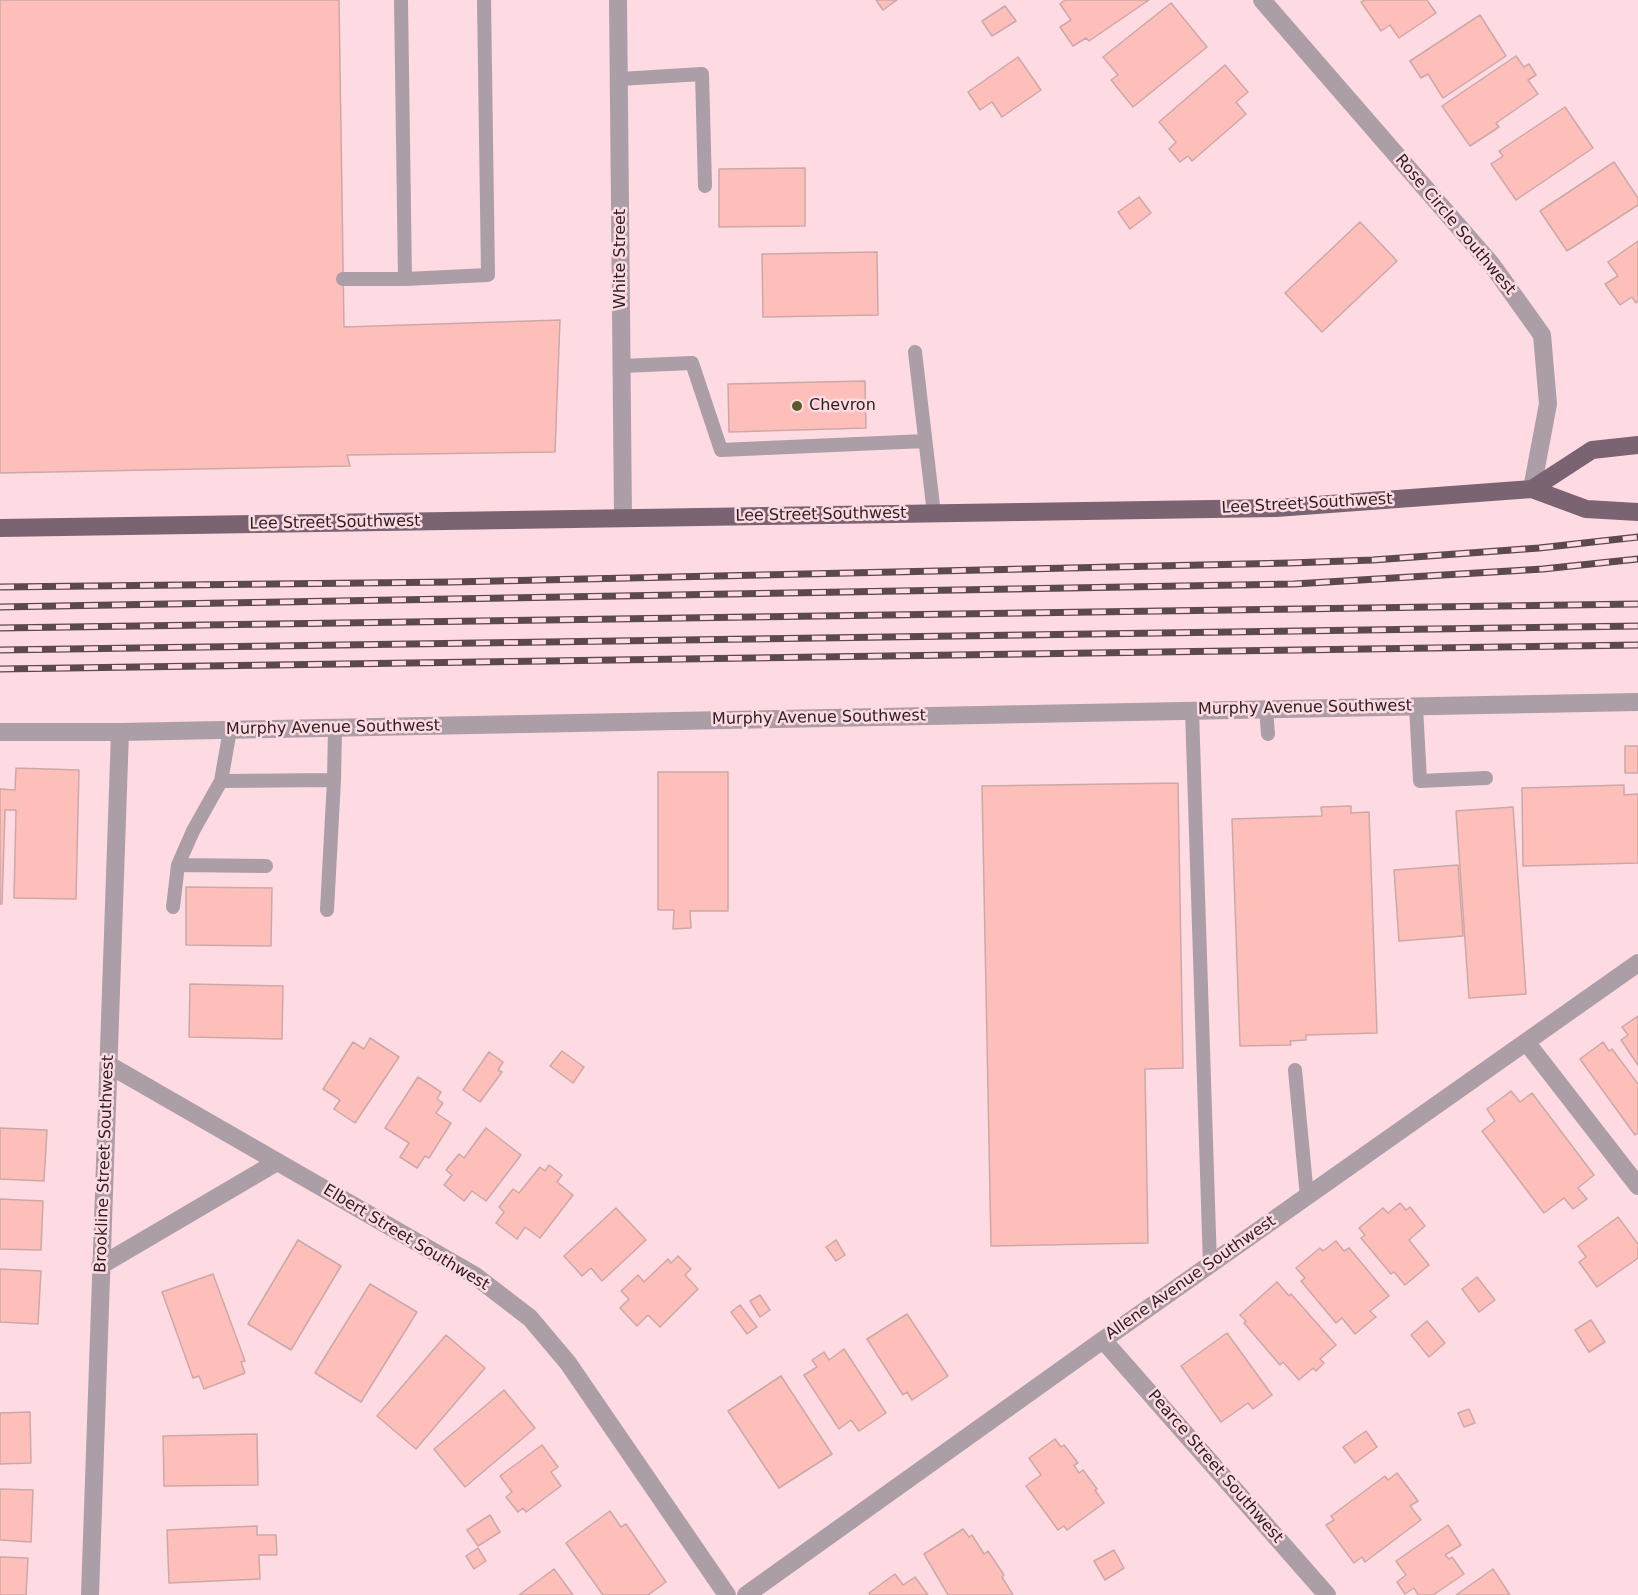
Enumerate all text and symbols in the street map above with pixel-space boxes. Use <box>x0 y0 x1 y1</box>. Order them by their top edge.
street label: Rose Circle Southwest <box>1391 151 1519 299</box>
street label: White Street <box>611 209 631 309</box>
place label: Chevron <box>809 396 876 416</box>
marker: Chevron <box>790 399 804 413</box>
street label: Lee Street Southwest <box>1221 490 1393 518</box>
street label: Lee Street Southwest <box>735 504 907 526</box>
street label: Lee Street Southwest <box>249 512 421 534</box>
street label: Murphy Avenue Southwest <box>1198 697 1412 719</box>
street label: Murphy Avenue Southwest <box>712 707 926 729</box>
street label: Murphy Avenue Southwest <box>226 717 440 739</box>
street label: Brookline Street Southwest <box>92 1055 118 1273</box>
street label: Elbert Street Southwest <box>320 1181 492 1295</box>
street label: Allene Avenue Southwest <box>1102 1212 1280 1344</box>
street label: Pearce Street Southwest <box>1143 1387 1287 1547</box>

